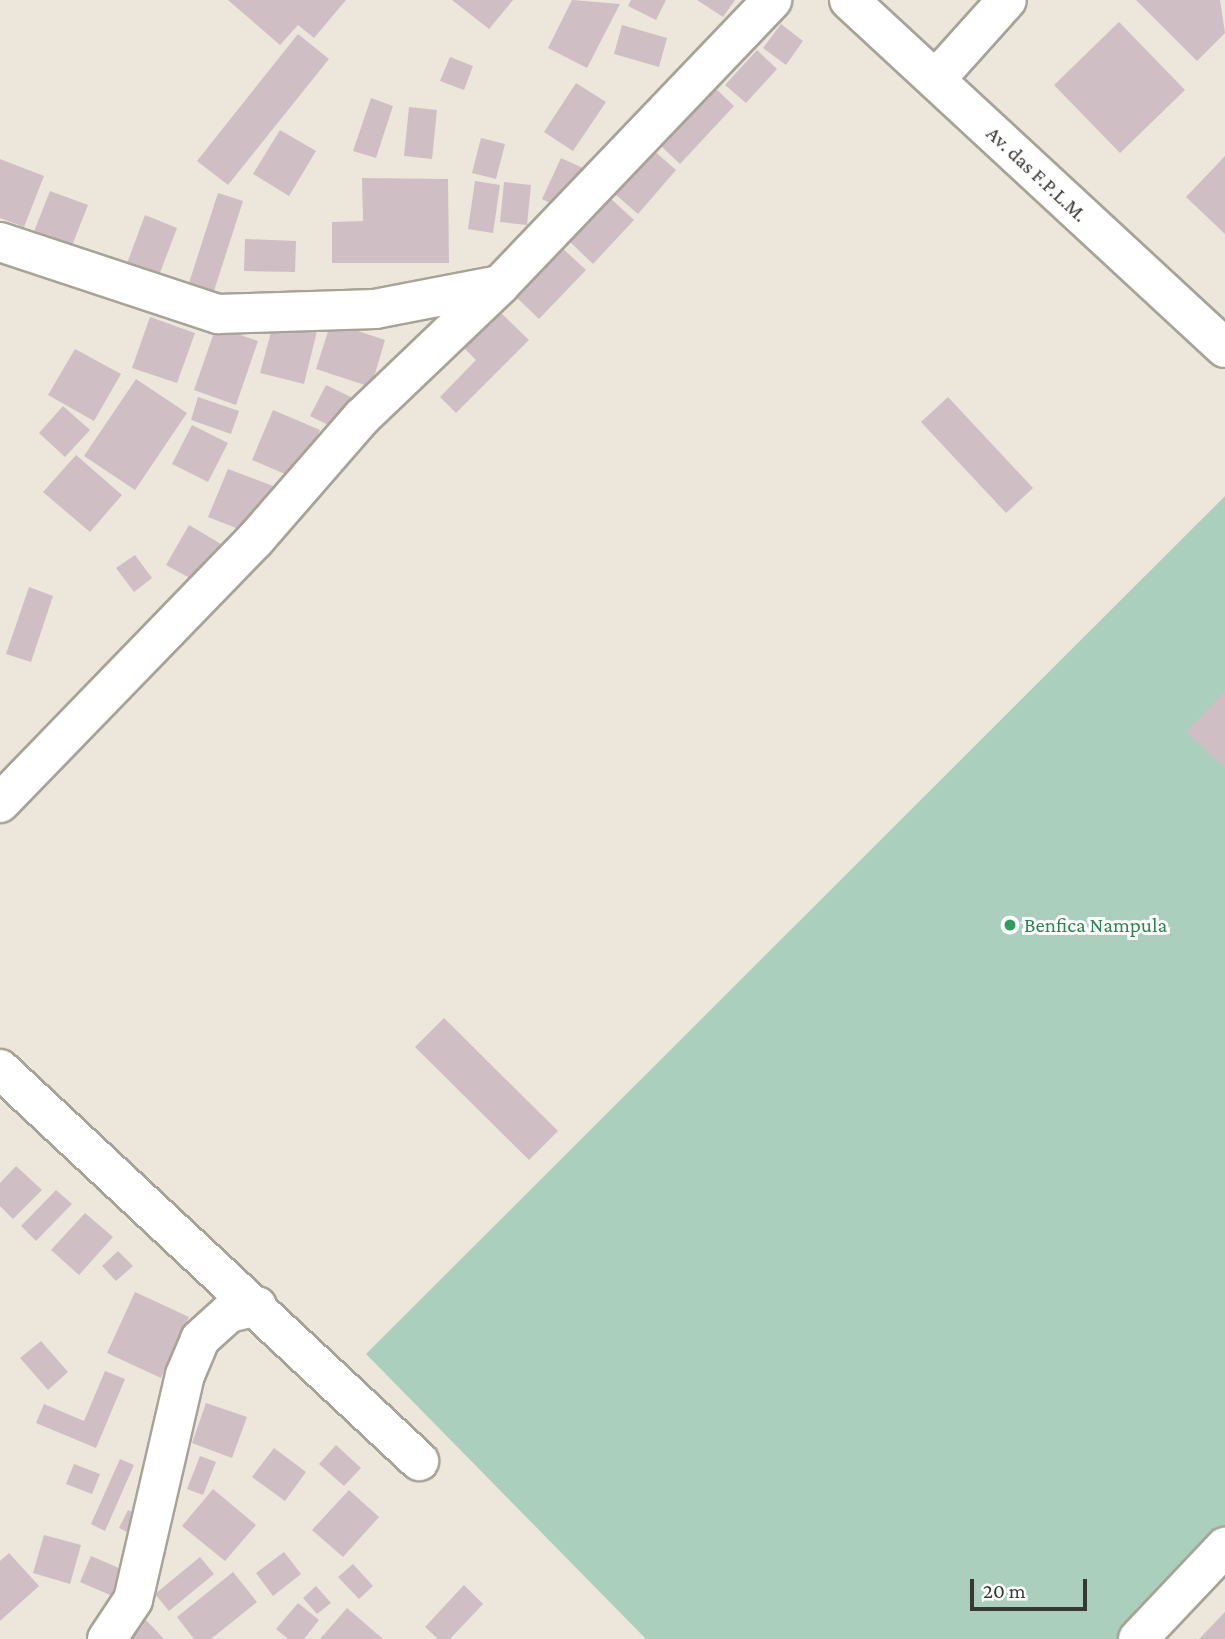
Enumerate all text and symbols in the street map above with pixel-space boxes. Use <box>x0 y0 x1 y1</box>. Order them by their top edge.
street label: Av. das F.P.L.M. <box>981 121 1093 227</box>
place label: Benfica Nampula <box>1024 912 1167 938</box>
marker: Benfica Nampula <box>1002 917 1018 933</box>
scale bar <box>973 1566 1090 1610</box>
text: 20 m <box>983 1579 1026 1603</box>

